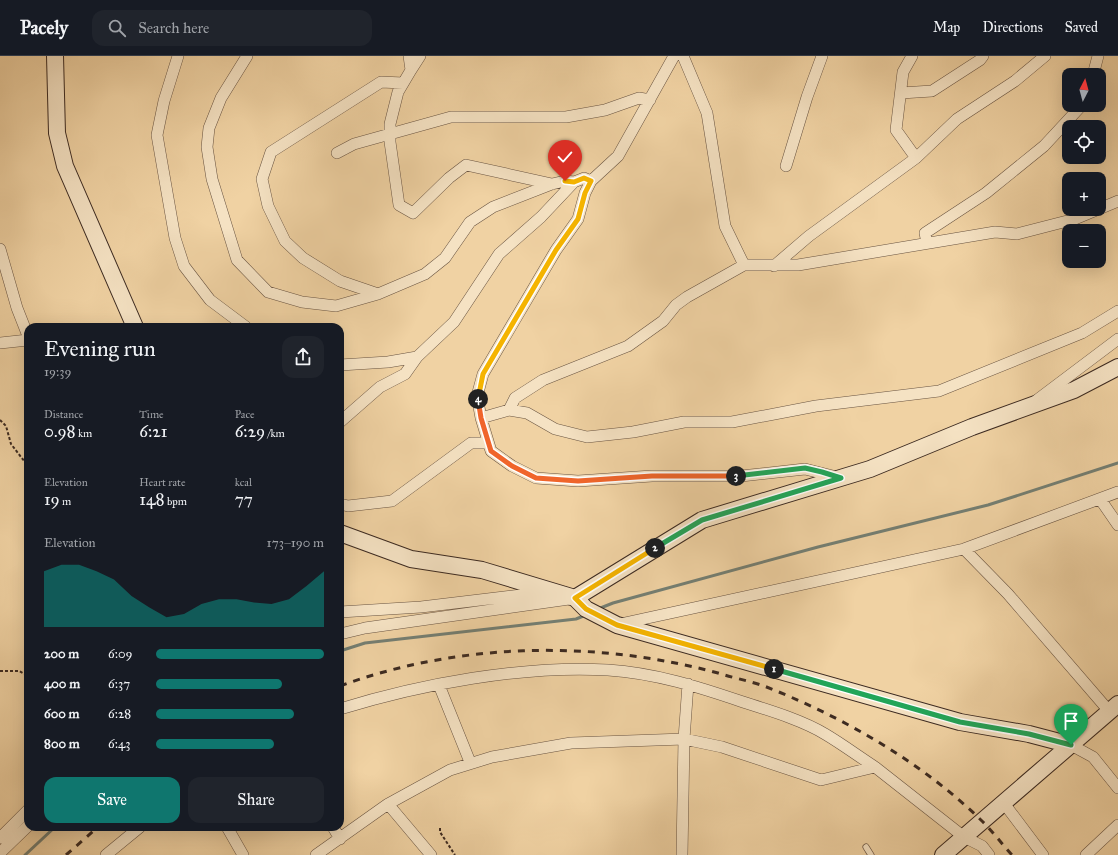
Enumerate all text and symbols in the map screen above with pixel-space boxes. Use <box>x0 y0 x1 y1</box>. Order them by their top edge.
search box <box>92 10 372 46</box>
text: Pacely <box>20 16 68 39</box>
icon: search <box>106 17 128 39</box>
text: Search here <box>138 19 209 37</box>
text: Map <box>933 19 960 36</box>
text: Directions <box>982 19 1043 36</box>
text: Saved <box>1065 19 1098 36</box>
north arrow <box>1062 68 1106 112</box>
map controls <box>1062 68 1106 268</box>
button: locate <box>1062 120 1106 164</box>
pin <box>548 140 582 181</box>
icon: check <box>554 146 576 168</box>
button: + <box>1062 172 1106 216</box>
button: − <box>1062 224 1106 268</box>
text: Evening run <box>44 335 156 362</box>
button: share <box>282 336 324 378</box>
text: 19:39 <box>44 364 71 380</box>
pin: 4 <box>468 389 488 409</box>
text: 4 <box>475 392 481 405</box>
text: Distance <box>44 408 83 421</box>
text: Time <box>139 408 164 421</box>
text: Pace <box>235 408 255 421</box>
text: 0.98 <box>44 421 76 442</box>
text: 6:21 <box>139 421 167 442</box>
text: 6:29 <box>235 421 265 442</box>
text: km <box>76 427 92 440</box>
text: /km <box>265 427 285 440</box>
pin: 3 <box>726 466 746 486</box>
text: 3 <box>734 469 738 482</box>
text: Elevation <box>44 476 88 489</box>
text: Heart rate <box>139 476 186 489</box>
text: kcal <box>235 476 252 489</box>
text: 19 <box>44 489 60 510</box>
text: 148 <box>139 489 165 510</box>
text: 77 <box>235 489 253 510</box>
text: m <box>60 495 71 508</box>
text: bpm <box>165 495 187 508</box>
text: Elevation <box>44 535 96 551</box>
text: 173–190 m <box>267 535 324 551</box>
pin: 2 <box>645 538 665 558</box>
text: 2 <box>652 541 658 554</box>
text: 200 m <box>44 646 79 662</box>
text: 6:09 <box>108 646 133 662</box>
pin: 1 <box>764 659 784 679</box>
text: 1 <box>772 662 776 675</box>
text: 400 m <box>44 676 80 692</box>
text: 6:37 <box>108 676 130 692</box>
pin <box>1054 704 1088 745</box>
text: 600 m <box>44 706 80 722</box>
text: 6:28 <box>108 706 131 722</box>
icon: arrive <box>1060 710 1082 732</box>
text: 800 m <box>44 736 80 752</box>
text: 6:43 <box>108 736 130 752</box>
button: Save <box>44 777 180 823</box>
button: Share <box>188 777 324 823</box>

